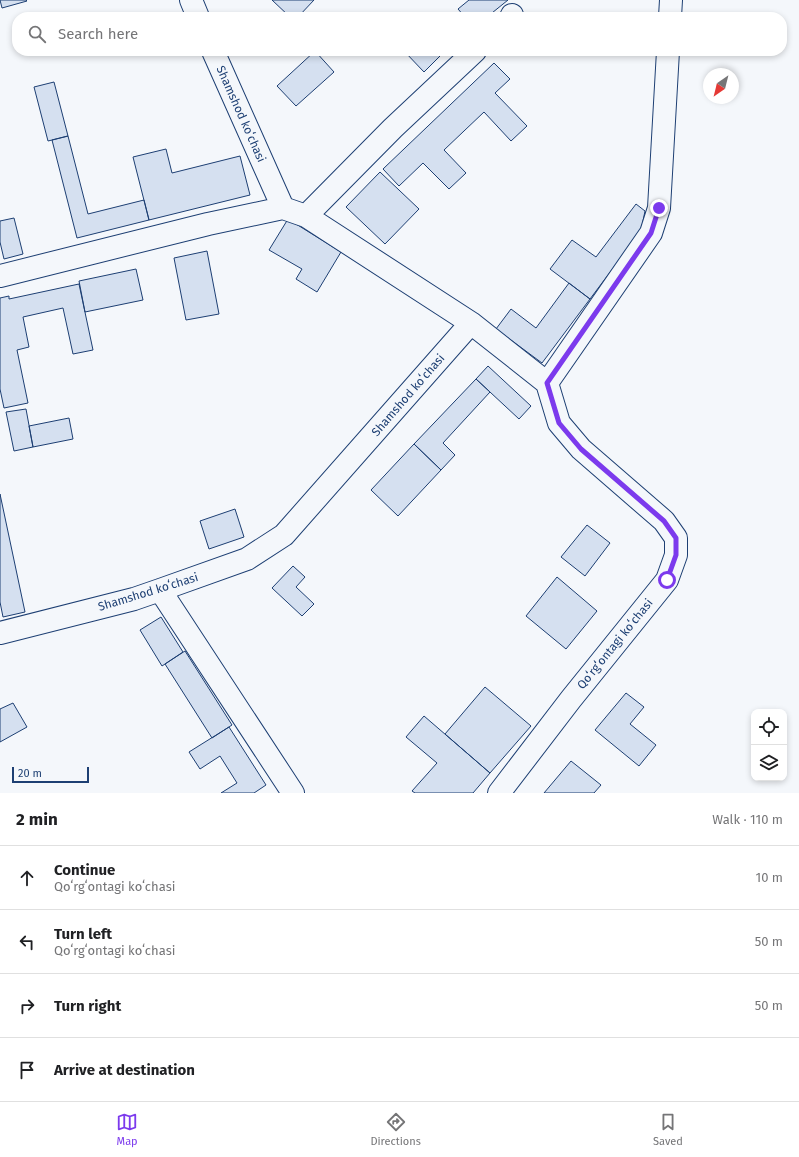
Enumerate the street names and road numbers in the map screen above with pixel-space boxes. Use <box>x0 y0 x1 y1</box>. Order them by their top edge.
street label: Shamshod koʻchasi <box>213 63 269 164</box>
street label: Shamshod koʻchasi <box>368 350 447 439</box>
street label: Shamshod koʻchasi <box>96 569 200 614</box>
street label: Qoʻrgʻontagi koʻchasi <box>574 595 656 692</box>

